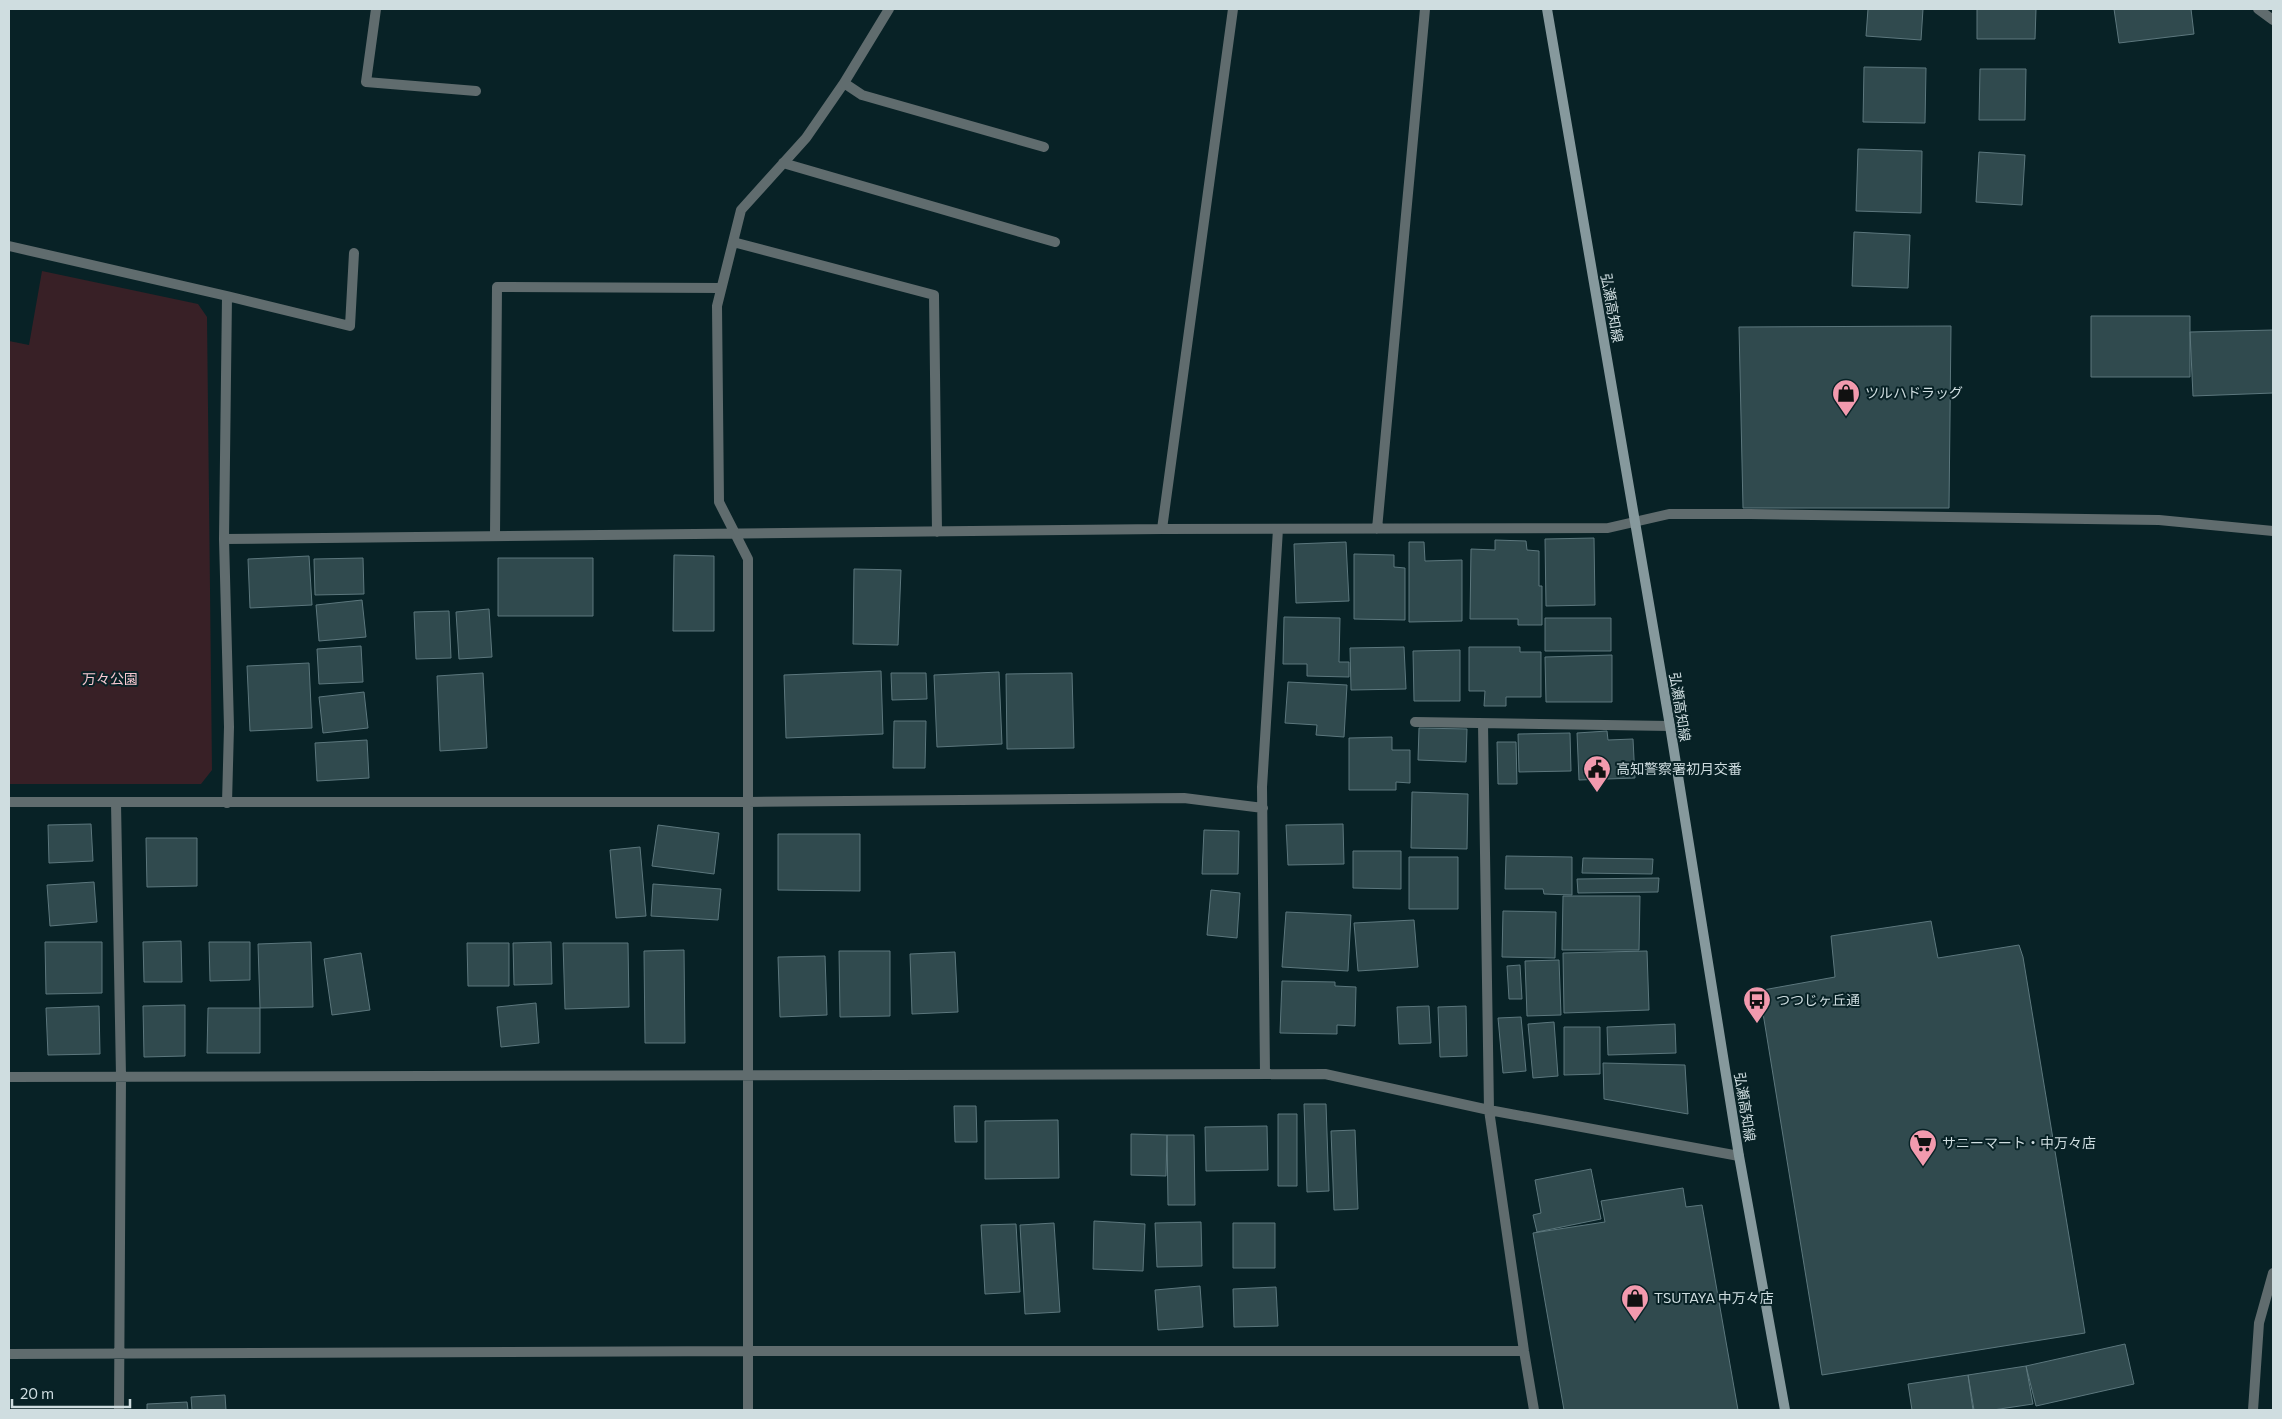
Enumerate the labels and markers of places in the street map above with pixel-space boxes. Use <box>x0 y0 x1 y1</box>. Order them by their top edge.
shop icon: ツルハドラッグ <box>1831 378 1861 417</box>
place label: ツルハドラッグ <box>1865 384 1963 401</box>
public building icon: 高知警察署初月交番 <box>1582 754 1612 793</box>
place label: 高知警察署初月交番 <box>1616 760 1742 777</box>
bus stop icon: つつじヶ丘通 <box>1742 985 1772 1024</box>
place label: つつじヶ丘通 <box>1776 991 1860 1008</box>
supermarket icon: サニーマート・中万々店 <box>1908 1128 1938 1167</box>
place label: サニーマート・中万々店 <box>1942 1134 2096 1151</box>
shop icon: TSUTAYA 中万々店 <box>1620 1283 1650 1322</box>
place label: TSUTAYA 中万々店 <box>1654 1289 1774 1306</box>

